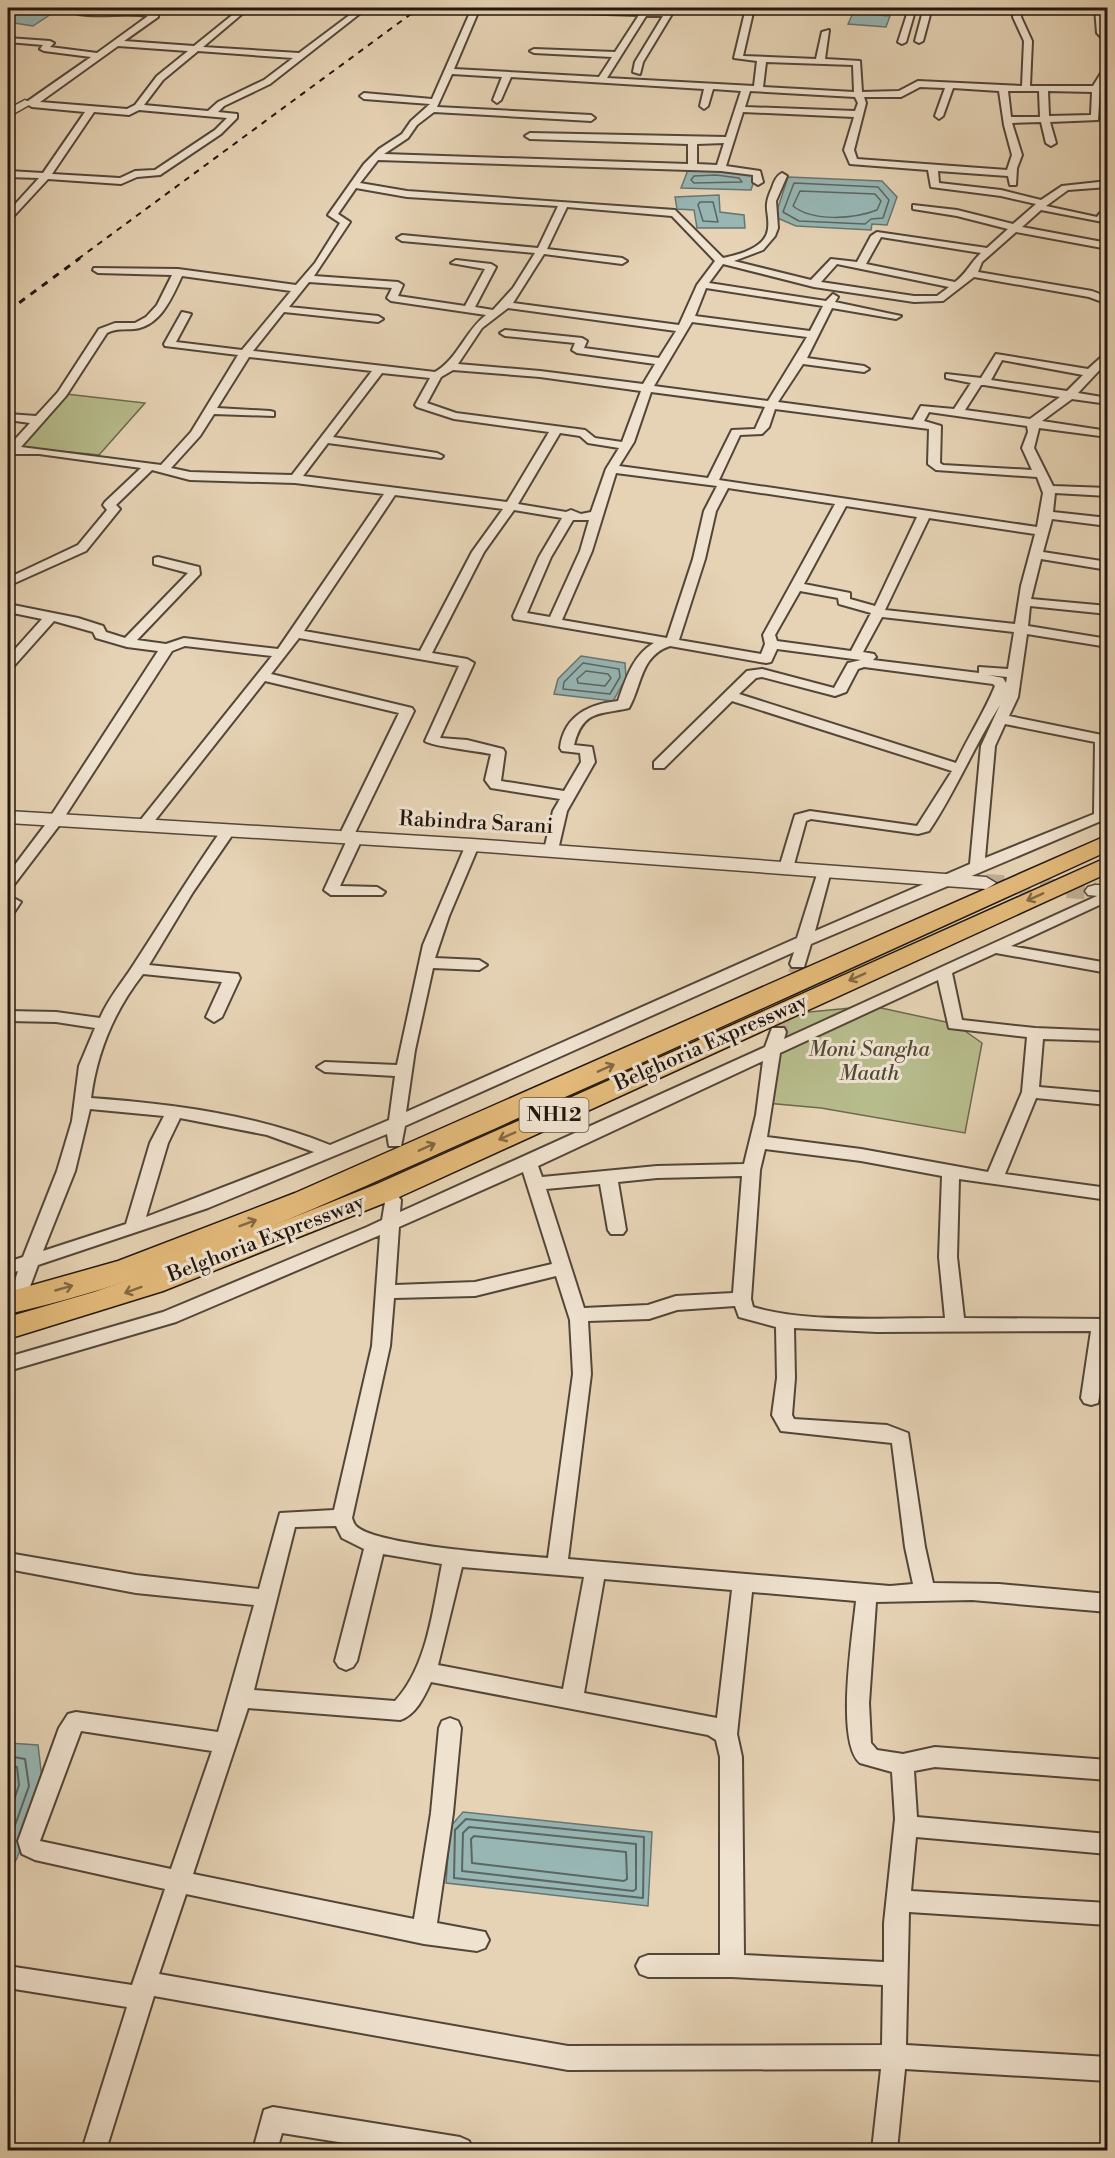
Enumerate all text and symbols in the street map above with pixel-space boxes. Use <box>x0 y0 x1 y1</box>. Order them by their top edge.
street label: Rabindra Sarani <box>398 806 554 840</box>
one-way arrow <box>1026 892 1045 903</box>
one-way arrow <box>849 972 867 983</box>
street label: Belghoria Expressway <box>609 988 812 1098</box>
park label: Moni Sangha Maath <box>808 1037 930 1087</box>
one-way arrow <box>596 1062 614 1073</box>
road number: NH12 <box>520 1098 588 1132</box>
one-way arrow <box>499 1130 517 1142</box>
one-way arrow <box>418 1141 436 1153</box>
street label: Belghoria Expressway <box>163 1189 369 1289</box>
one-way arrow <box>238 1217 257 1228</box>
one-way arrow <box>54 1282 73 1293</box>
one-way arrow <box>124 1285 143 1296</box>

